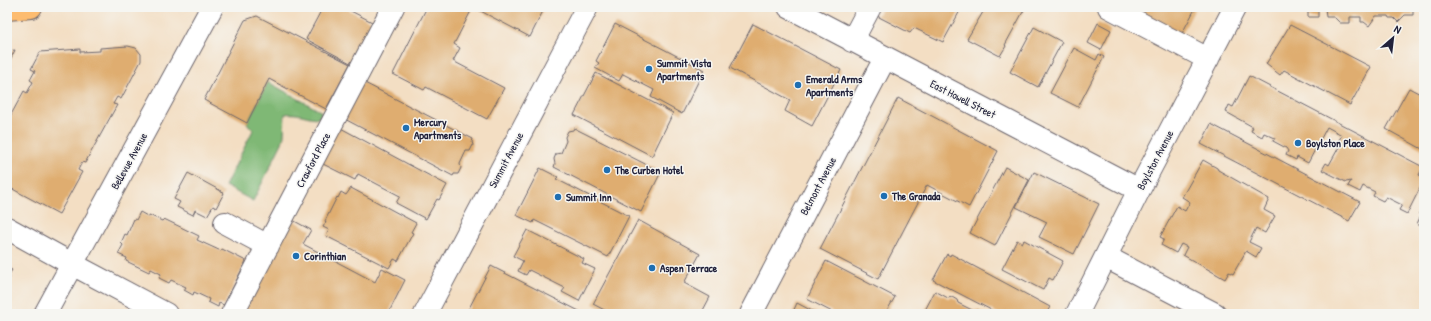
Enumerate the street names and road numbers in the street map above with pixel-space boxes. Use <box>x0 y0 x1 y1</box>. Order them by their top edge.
street label: East Howell Street <box>928 76 998 122</box>
street label: Boylston Avenue <box>1133 127 1177 192</box>
street label: Summit Avenue <box>485 129 527 190</box>
street label: Bellevue Avenue <box>108 130 151 192</box>
street label: Crawford Place <box>293 130 334 190</box>
street label: Belmont Avenue <box>797 154 839 218</box>

